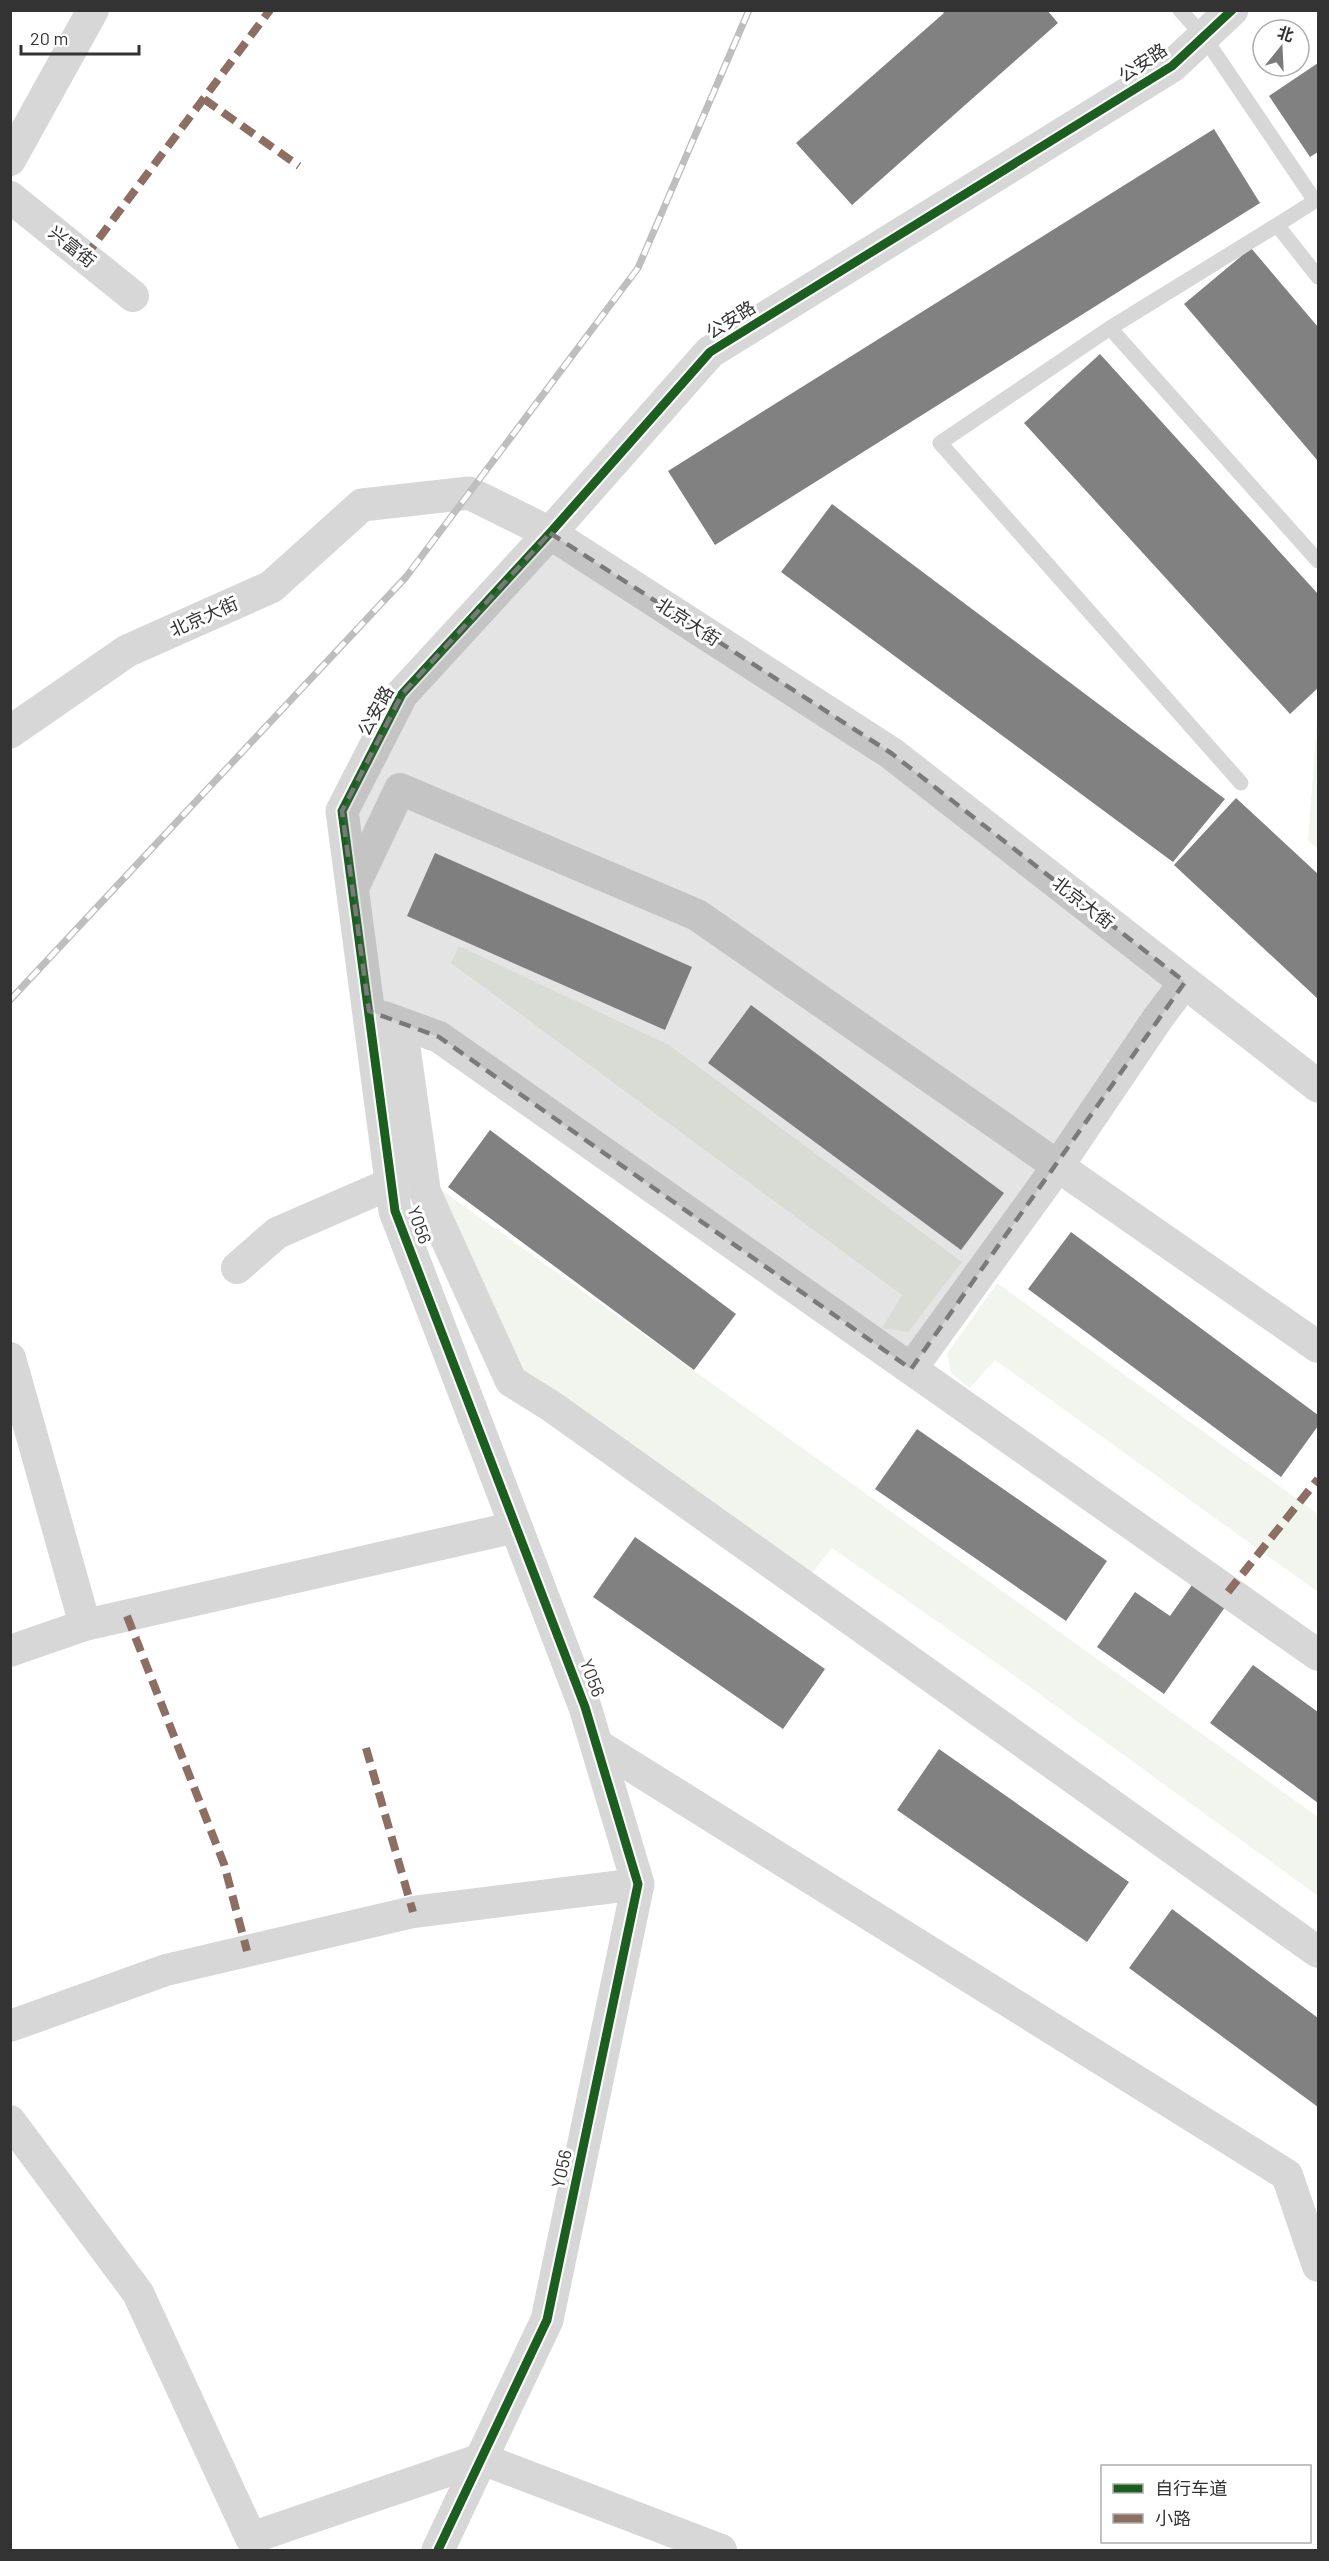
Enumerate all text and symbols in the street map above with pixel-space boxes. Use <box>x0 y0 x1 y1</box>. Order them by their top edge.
scale bar <box>21 18 140 56</box>
north arrow <box>1251 18 1311 78</box>
text: 北 <box>1275 22 1296 45</box>
text: 20 m <box>30 27 68 49</box>
street label: 公安路 <box>1114 38 1171 86</box>
street label: 兴富街 <box>45 221 101 272</box>
street label: 公安路 <box>702 296 759 343</box>
street label: 北京大街 <box>166 591 241 641</box>
street label: 北京大街 <box>652 592 725 650</box>
street label: 公安路 <box>352 682 398 739</box>
street label: 北京大街 <box>1048 871 1119 933</box>
street label: Y056 <box>403 1203 437 1247</box>
street label: Y056 <box>576 1656 610 1700</box>
street label: Y056 <box>546 2147 576 2190</box>
legend <box>1101 2465 1311 2543</box>
text: 自行车道 <box>1155 2477 1227 2499</box>
text: 小路 <box>1155 2507 1191 2529</box>

